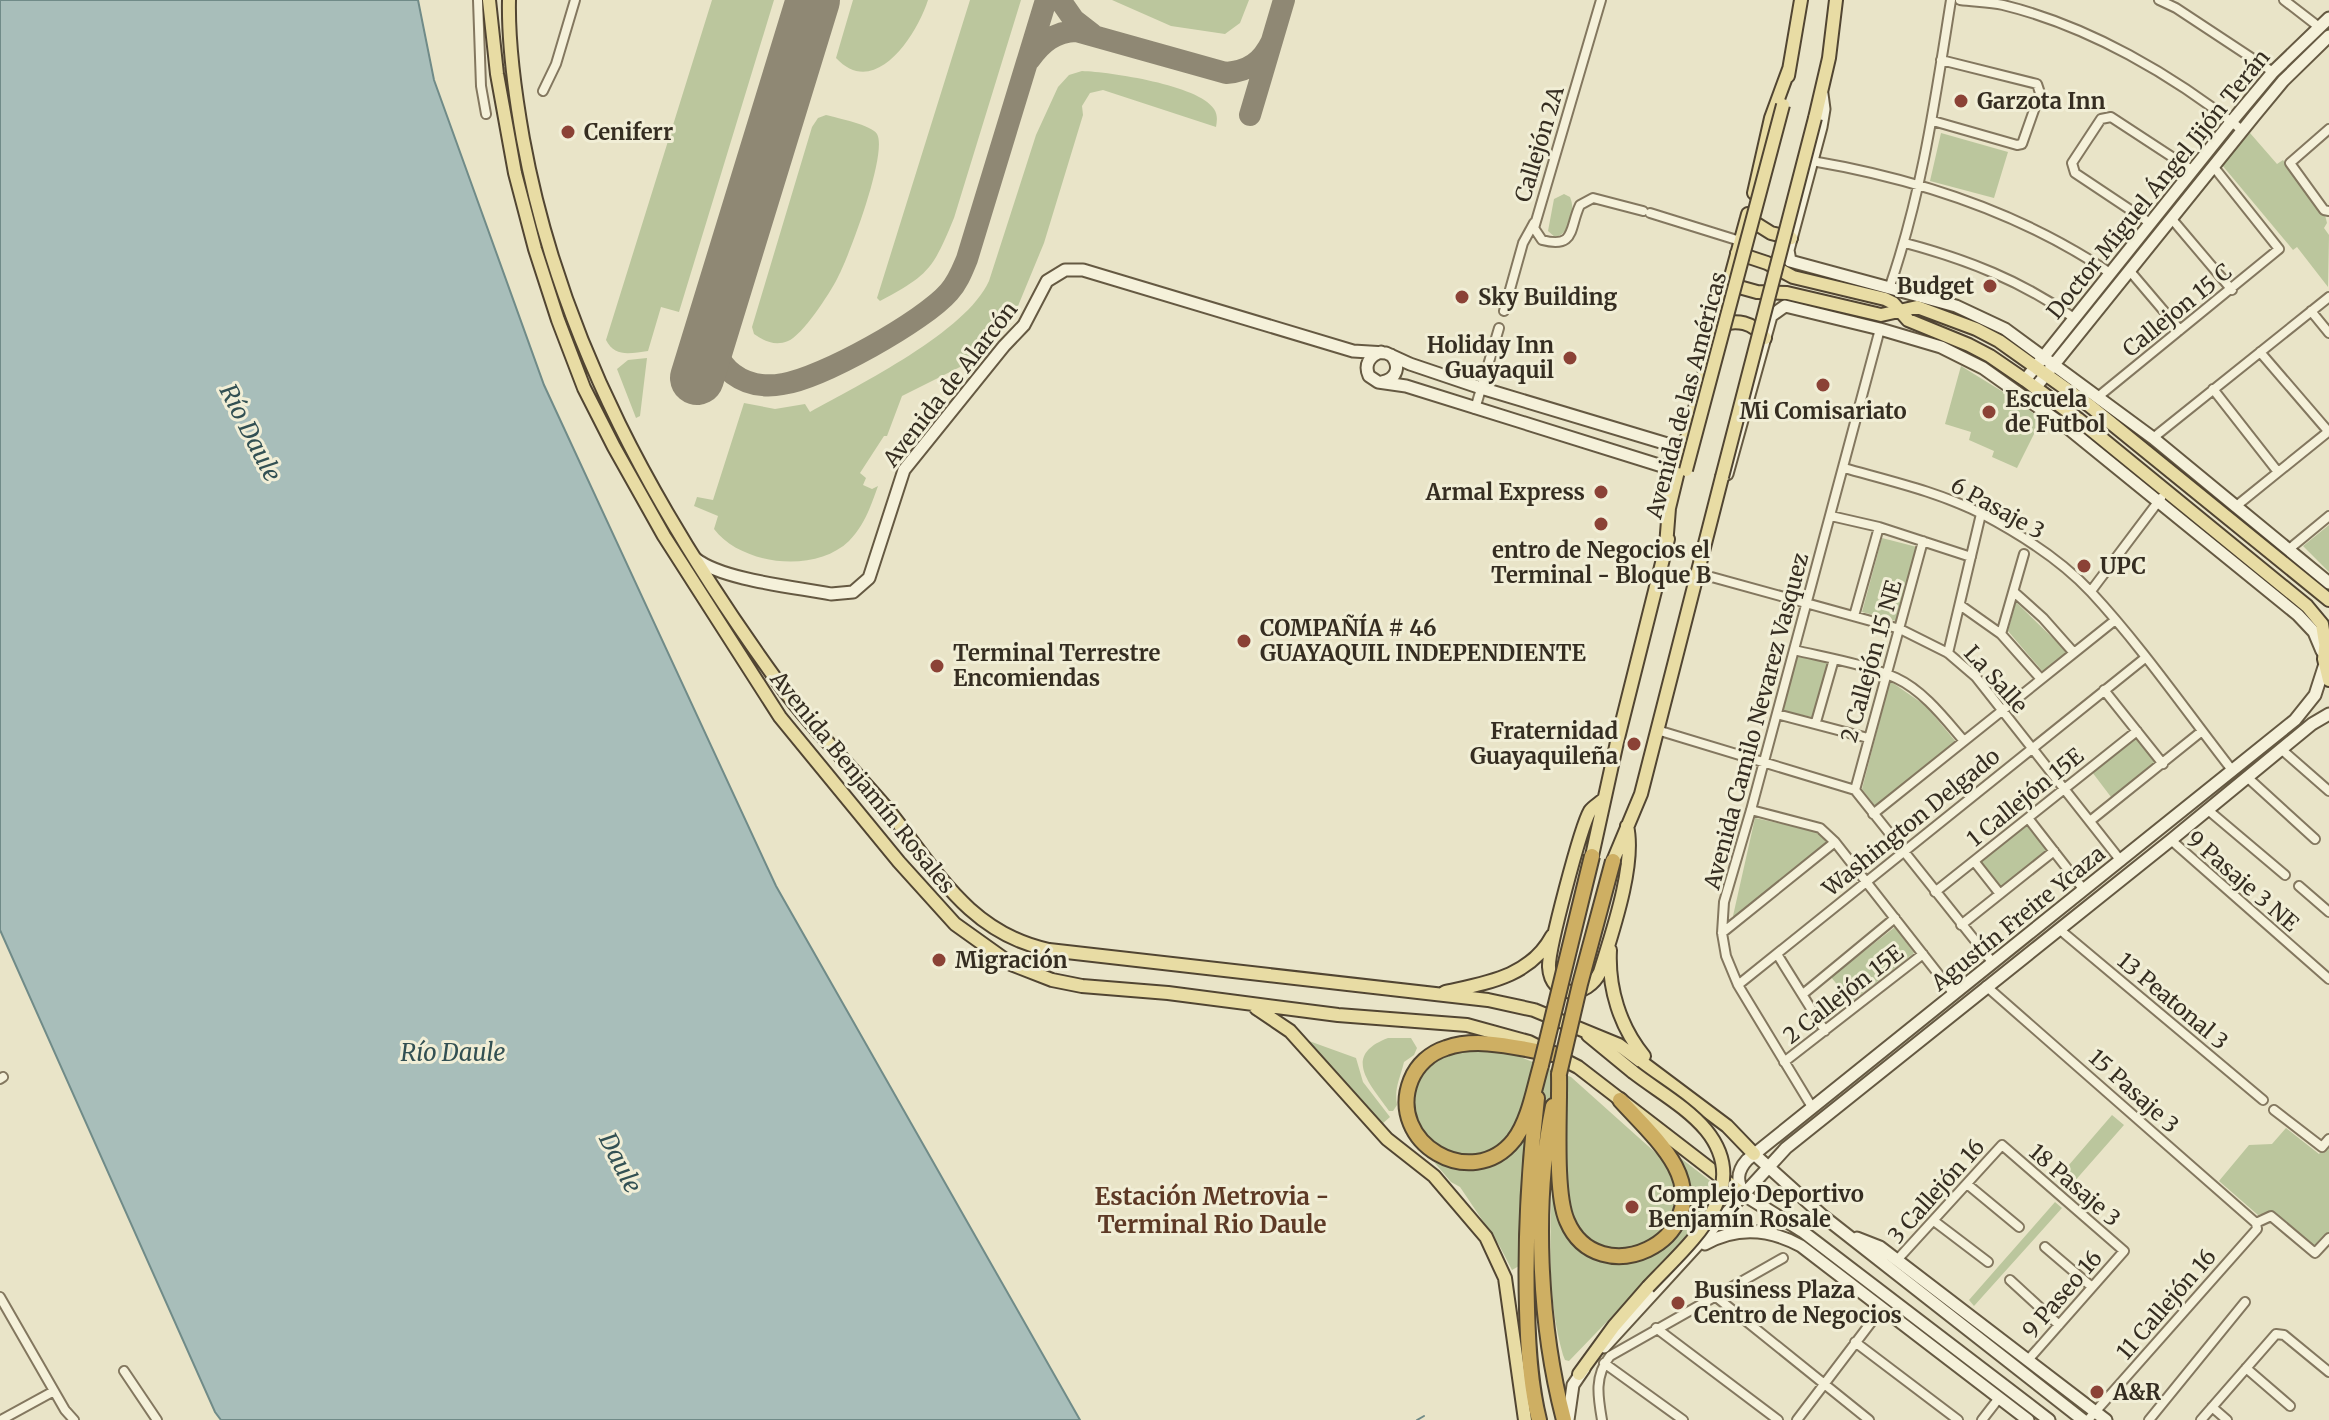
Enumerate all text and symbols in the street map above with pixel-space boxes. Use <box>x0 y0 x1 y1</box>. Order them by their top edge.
street label: Doctor Miguel Ángel Jijón Terán <box>2040 43 2276 325</box>
street label: Callejón 2A <box>1508 82 1570 205</box>
place label: Garzota Inn <box>1977 87 2105 115</box>
marker: Garzota Inn <box>1952 92 1970 110</box>
place label: Ceniferr <box>584 118 673 146</box>
marker: Ceniferr <box>559 123 577 141</box>
street label: Callejon 15 C <box>2117 257 2237 363</box>
street label: Avenida de las Américas <box>1639 269 1732 522</box>
place label: Budget <box>1897 272 1974 300</box>
marker: Budget <box>1981 277 1999 295</box>
place label: Sky Building <box>1478 283 1617 311</box>
marker: Sky Building <box>1453 288 1471 306</box>
street label: Avenida de Alarcón <box>876 295 1024 473</box>
place label: Holiday Inn Guayaquil <box>1427 331 1554 384</box>
marker: Holiday Inn Guayaquil <box>1561 349 1579 367</box>
marker: Mi Comisariato <box>1814 376 1832 394</box>
water label: Río Daule <box>213 379 288 487</box>
place label: Escuela de Futbol <box>2005 385 2106 438</box>
place label: Mi Comisariato <box>1739 397 1907 425</box>
marker: Escuela de Futbol <box>1980 403 1998 421</box>
street label: 6 Pasaje 3 <box>1946 471 2050 545</box>
place label: Armal Express <box>1425 478 1585 506</box>
marker: Armal Express <box>1592 483 1610 501</box>
marker: entro de Negocios el Terminal - Bloque B <box>1592 515 1610 533</box>
place label: entro de Negocios el Terminal - Bloque B <box>1491 536 1711 589</box>
street label: Avenida Camilo Nevarez Vasquez <box>1697 550 1814 893</box>
place label: UPC <box>2100 552 2146 580</box>
marker: UPC <box>2075 557 2093 575</box>
street label: 2 Callejón 15 NE <box>1834 577 1908 745</box>
place label: COMPAÑÍA # 46 GUAYAQUIL INDEPENDIENTE <box>1260 613 1587 667</box>
marker: COMPAÑÍA # 46 GUAYAQUIL INDEPENDIENTE <box>1235 632 1253 650</box>
place label: Terminal Terrestre Encomiendas <box>953 639 1160 692</box>
street label: La Salle <box>1958 639 2034 719</box>
marker: Terminal Terrestre Encomiendas <box>928 657 946 675</box>
street label: Avenida Benjamín Rosales <box>764 664 961 899</box>
place label: Fraternidad Guayaquileña <box>1470 717 1618 770</box>
marker: Fraternidad Guayaquileña <box>1625 735 1643 753</box>
street label: Washington Delgado <box>1816 742 2005 903</box>
street label: 1 Callejón 15E <box>1961 742 2089 852</box>
street label: 9 Pasaje 3 NE <box>2181 825 2305 937</box>
street label: Agustín Freire Ycaza <box>1925 839 2111 997</box>
street label: 2 Callejón 15E <box>1777 938 1909 1050</box>
place label: Migración <box>955 946 1068 974</box>
street label: 13 Peatonal 3 <box>2112 947 2234 1055</box>
marker: Migración <box>930 951 948 969</box>
water label: Río Daule <box>401 1037 505 1068</box>
street label: 15 Pasaje 3 <box>2083 1043 2185 1139</box>
water label: Daule <box>592 1127 649 1198</box>
street label: 3 Callejón 16 <box>1882 1133 1990 1249</box>
street label: 18 Pasaje 3 <box>2024 1138 2126 1232</box>
place label: Complejo Deportivo Benjamín Rosale <box>1648 1180 1864 1233</box>
district label: Estación Metrovia - Terminal Rio Daule <box>1095 1181 1329 1240</box>
marker: Complejo Deportivo Benjamín Rosale <box>1623 1198 1641 1216</box>
street label: 11 Callejón 16 <box>2110 1243 2222 1365</box>
street label: 9 Paseo 16 <box>2016 1244 2108 1344</box>
place label: Business Plaza Centro de Negocios <box>1694 1276 1902 1329</box>
marker: Business Plaza Centro de Negocios <box>1669 1294 1687 1312</box>
place label: A&R <box>2112 1378 2161 1406</box>
marker: A&R <box>2088 1383 2106 1401</box>

